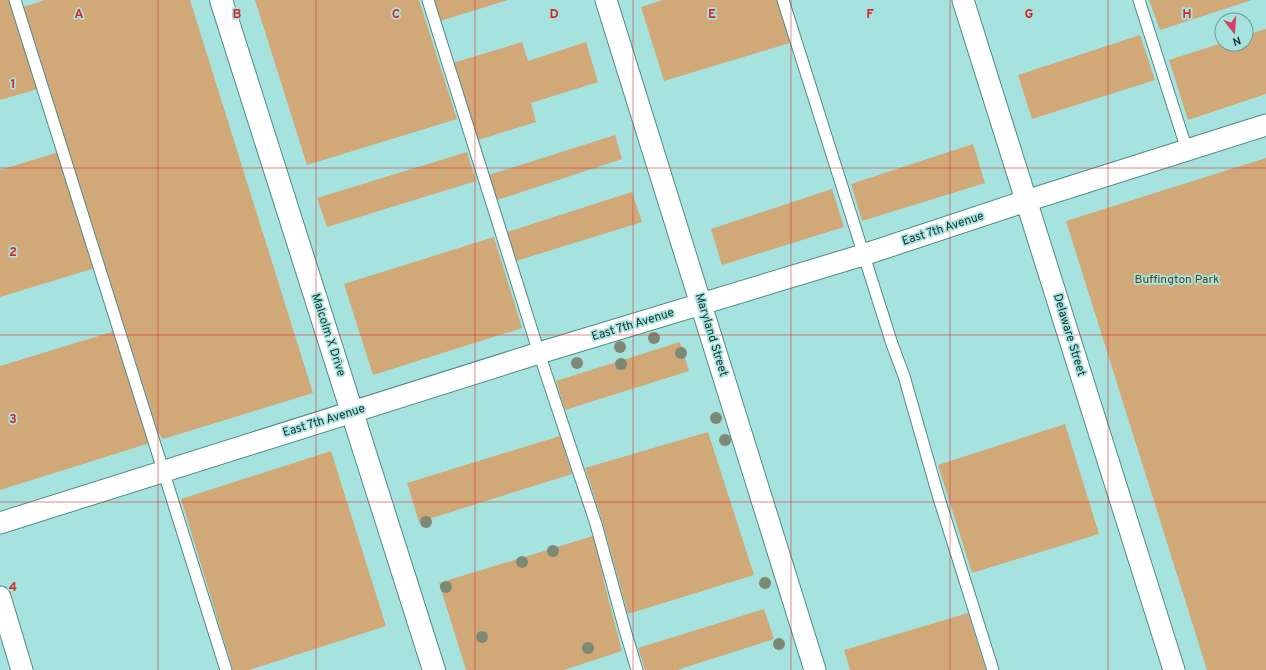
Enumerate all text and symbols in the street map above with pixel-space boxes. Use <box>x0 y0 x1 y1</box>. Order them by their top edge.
text: A <box>74 7 84 23</box>
text: B <box>233 7 242 23</box>
text: C <box>392 7 400 23</box>
text: D <box>549 7 559 23</box>
text: E <box>708 7 716 23</box>
text: F <box>866 7 874 23</box>
text: G <box>1025 7 1034 23</box>
text: H <box>1182 7 1192 23</box>
north arrow <box>1214 12 1254 52</box>
text: N <box>1231 33 1242 48</box>
text: 1 <box>10 77 16 93</box>
street label: East 7th Avenue <box>900 208 986 250</box>
text: 2 <box>9 245 17 261</box>
park label: Buffington Park <box>1135 272 1219 288</box>
street label: Malcolm X Drive <box>307 292 349 378</box>
street label: Maryland Street <box>691 292 731 378</box>
street label: Delaware Street <box>1049 292 1089 378</box>
street label: East 7th Avenue <box>590 305 676 345</box>
street label: East 7th Avenue <box>281 401 367 441</box>
text: 3 <box>9 412 17 428</box>
text: 4 <box>9 580 17 596</box>

